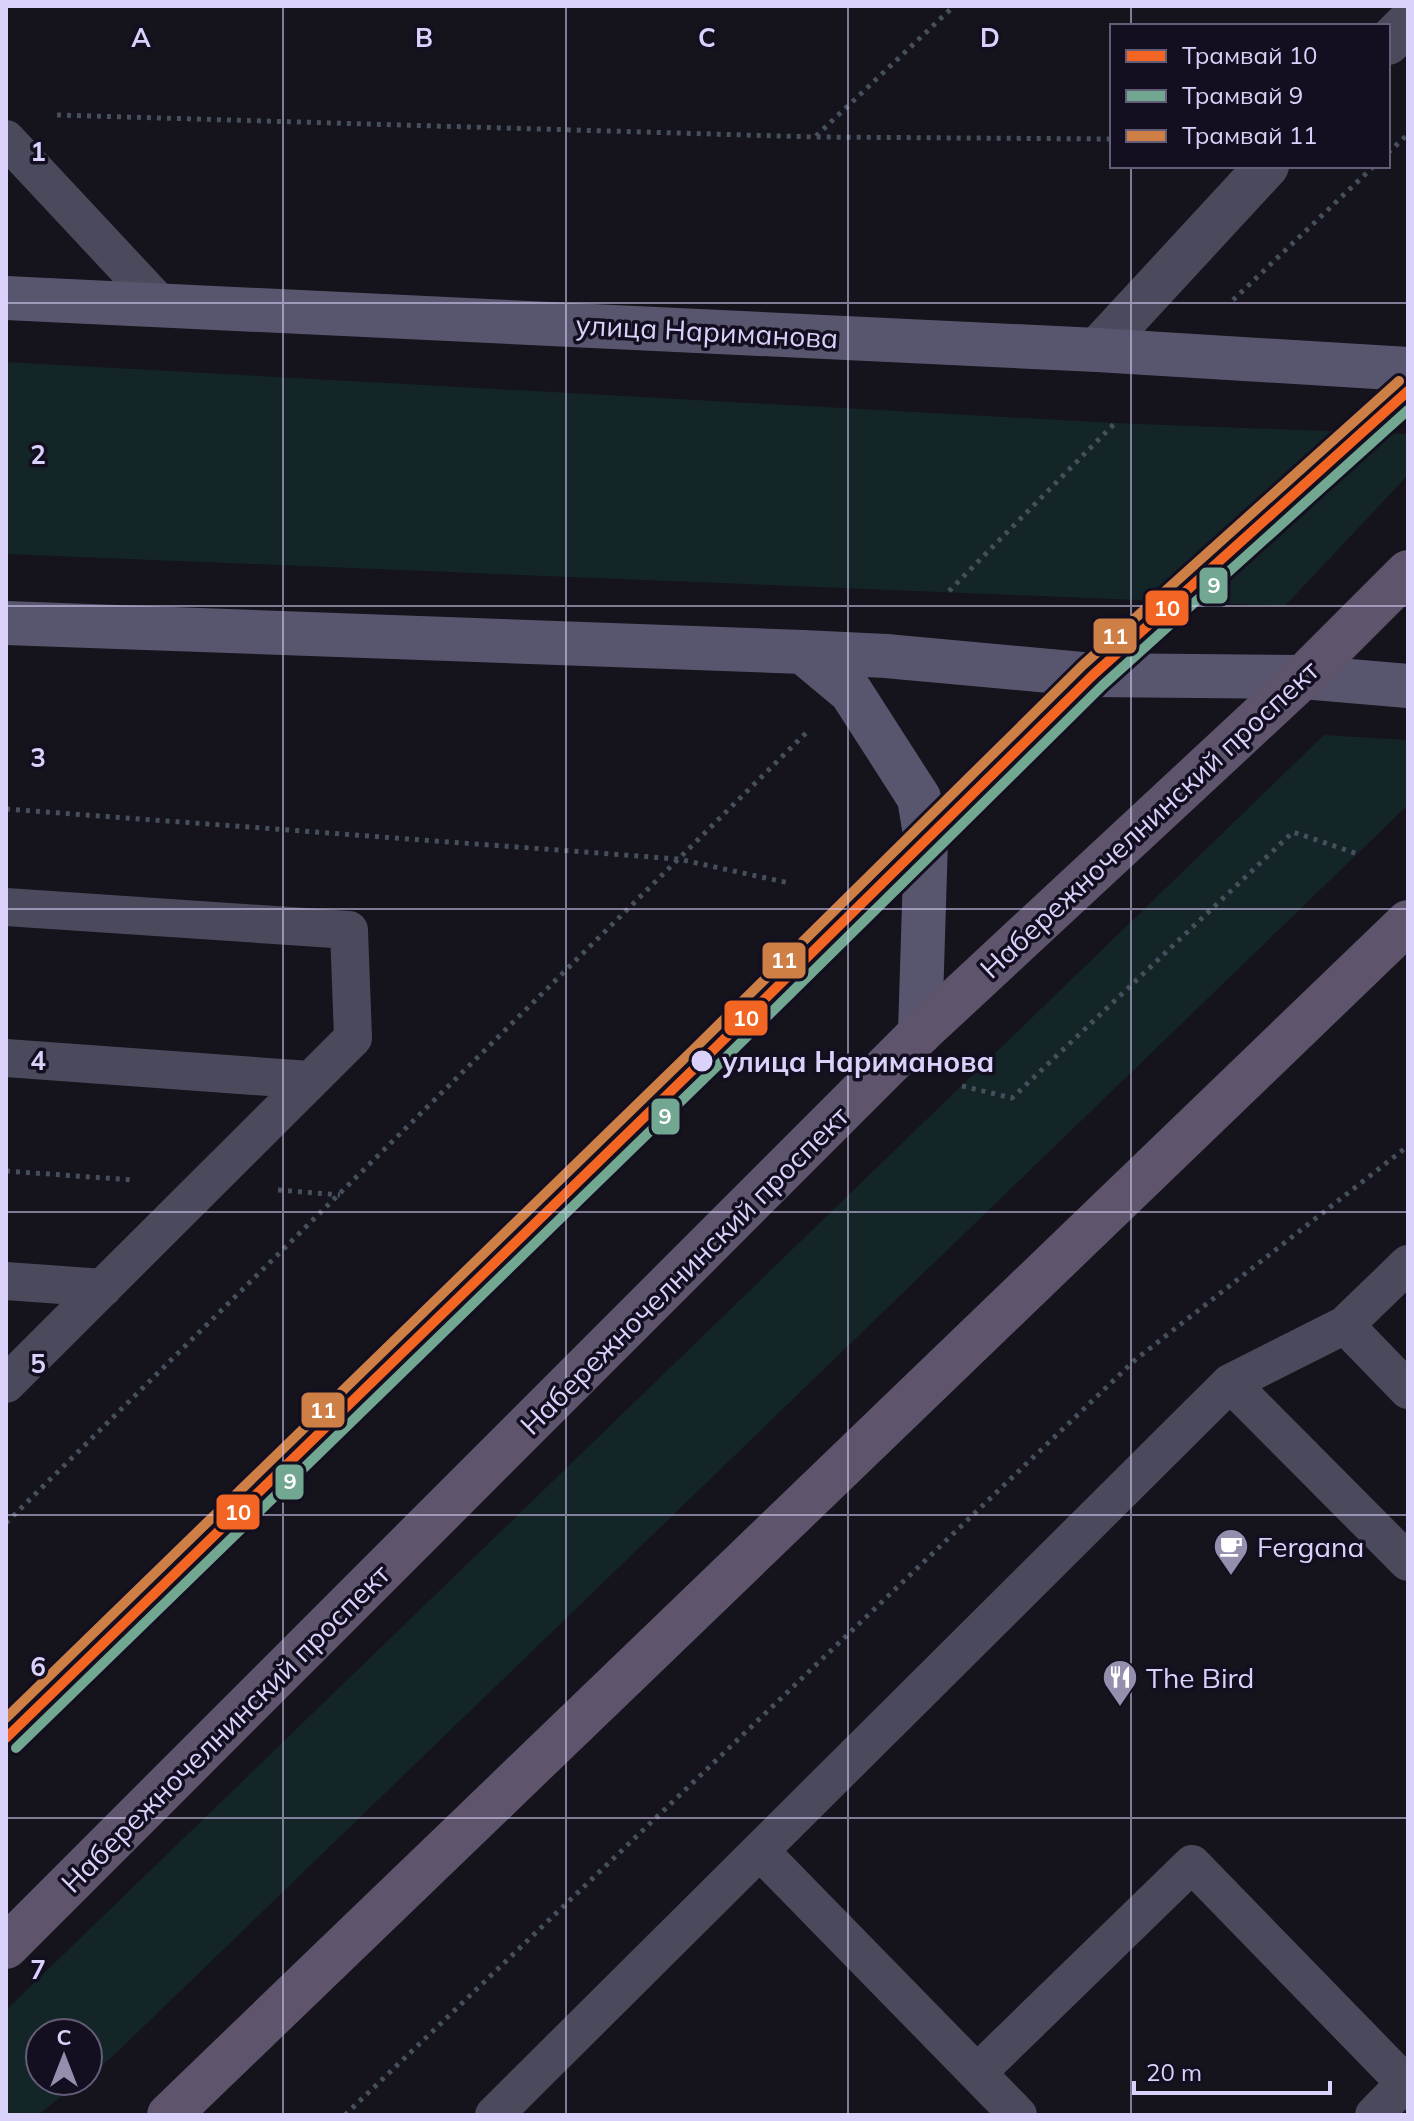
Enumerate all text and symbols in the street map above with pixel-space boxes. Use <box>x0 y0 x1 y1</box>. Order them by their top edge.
text: A <box>131 21 151 54</box>
text: B <box>415 21 433 54</box>
text: C <box>698 21 716 54</box>
text: D <box>980 21 1000 54</box>
legend <box>1110 24 1390 168</box>
text: Трамвай 10 <box>1182 40 1317 70</box>
text: Трамвай 9 <box>1182 80 1303 110</box>
text: Трамвай 11 <box>1182 120 1317 150</box>
text: 1 <box>30 135 46 168</box>
street label: улица Нариманова <box>575 307 839 355</box>
text: 2 <box>30 438 46 471</box>
line badge: 9 <box>1198 566 1229 605</box>
text: 9 <box>1207 571 1221 599</box>
line badge: 10 <box>1144 589 1190 627</box>
text: 10 <box>1154 594 1180 622</box>
line badge: 11 <box>1092 617 1138 655</box>
text: 11 <box>1102 622 1128 650</box>
street label: Набережночелнинский проспект <box>972 652 1326 985</box>
text: 3 <box>30 741 46 774</box>
line badge: 11 <box>761 941 807 980</box>
text: 11 <box>771 946 797 974</box>
line badge: 10 <box>723 999 769 1037</box>
text: 10 <box>733 1004 759 1032</box>
text: 4 <box>30 1044 46 1077</box>
place label: улица Нариманова <box>722 1044 994 1079</box>
marker: улица Нариманова <box>689 1048 715 1074</box>
line badge: 9 <box>650 1097 681 1136</box>
street label: Набережночелнинский проспект <box>512 1098 856 1442</box>
text: 9 <box>658 1102 672 1130</box>
text: 5 <box>30 1347 46 1380</box>
line badge: 11 <box>300 1391 346 1429</box>
text: 11 <box>310 1396 336 1424</box>
line badge: 9 <box>274 1463 305 1501</box>
text: 9 <box>283 1467 297 1495</box>
line badge: 10 <box>215 1493 261 1531</box>
text: 10 <box>225 1498 251 1526</box>
cafe icon: Fergana <box>1212 1527 1250 1577</box>
place label: Fergana <box>1257 1529 1364 1564</box>
street label: Набережночелнинский проспект <box>53 1556 397 1900</box>
text: 6 <box>30 1650 46 1683</box>
restaurant icon: The Bird <box>1101 1658 1139 1708</box>
place label: The Bird <box>1146 1660 1254 1695</box>
text: 7 <box>30 1953 46 1986</box>
north arrow <box>24 2017 104 2097</box>
text: С <box>56 2023 72 2051</box>
scale bar <box>1134 2045 1330 2095</box>
text: 20 m <box>1146 2057 1202 2087</box>

